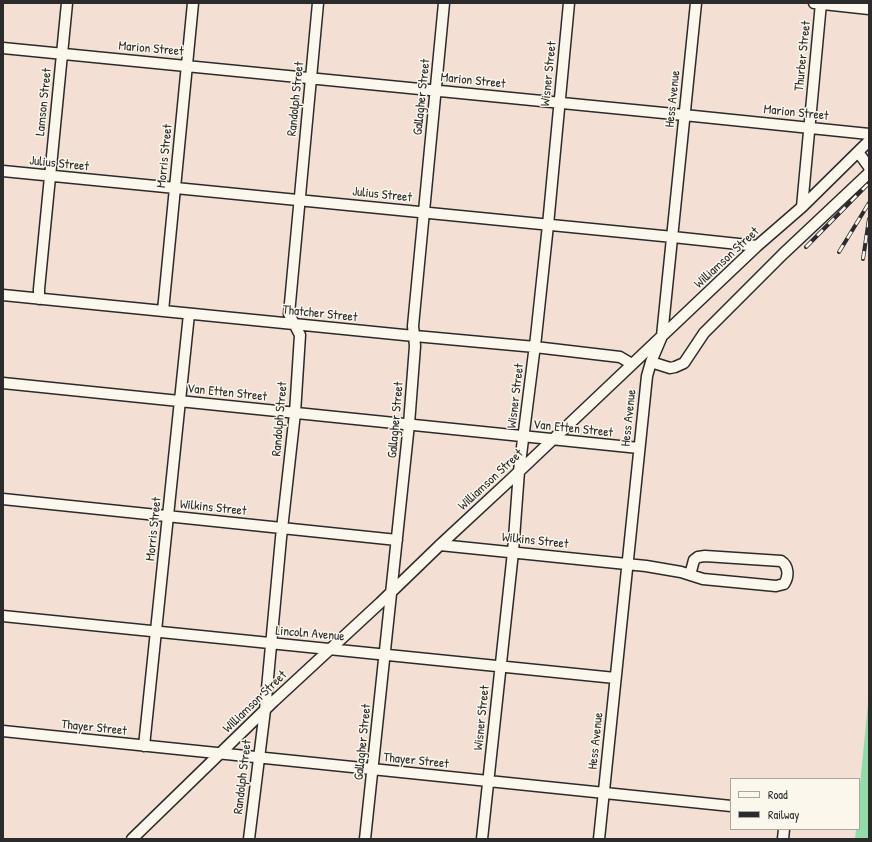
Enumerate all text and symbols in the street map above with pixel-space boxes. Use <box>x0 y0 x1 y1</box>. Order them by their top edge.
street label: Thurber Street <box>792 20 814 92</box>
street label: Marion Street <box>118 38 184 60</box>
street label: Wisner Street <box>538 41 560 107</box>
street label: Gallagher Street <box>410 58 434 136</box>
street label: Randolph Street <box>284 61 308 137</box>
street label: Lamson Street <box>33 67 55 137</box>
street label: Marion Street <box>440 70 506 92</box>
street label: Hess Avenue <box>662 70 684 128</box>
street label: Marion Street <box>763 102 829 124</box>
street label: Morris Street <box>154 123 176 189</box>
street label: Julius Street <box>28 153 90 175</box>
street label: Julius Street <box>351 184 413 206</box>
street label: Williamson Street <box>691 224 763 292</box>
street label: Thatcher Street <box>282 302 358 326</box>
street label: Wisner Street <box>504 363 528 429</box>
street label: Van Etten Street <box>186 381 268 405</box>
street label: Randolph Street <box>269 381 291 457</box>
street label: Gallagher Street <box>385 381 407 459</box>
street label: Hess Avenue <box>618 389 640 447</box>
street label: Van Etten Street <box>532 417 614 441</box>
street label: Williamson Street <box>455 446 527 514</box>
street label: Morris Street <box>143 496 165 562</box>
street label: Wilkins Street <box>179 497 247 519</box>
street label: Wilkins Street <box>501 530 569 552</box>
street label: Lincoln Avenue <box>275 623 345 645</box>
street label: Williamson Street <box>220 668 290 736</box>
street label: Wisner Street <box>471 685 493 751</box>
street label: Gallagher Street <box>351 703 375 781</box>
street label: Hess Avenue <box>585 712 607 770</box>
street label: Thayer Street <box>61 717 127 739</box>
street label: Randolph Street <box>231 739 255 815</box>
street label: Thayer Street <box>383 750 449 772</box>
legend <box>730 778 860 830</box>
text: Road <box>768 786 788 803</box>
text: Railway <box>768 806 799 823</box>

